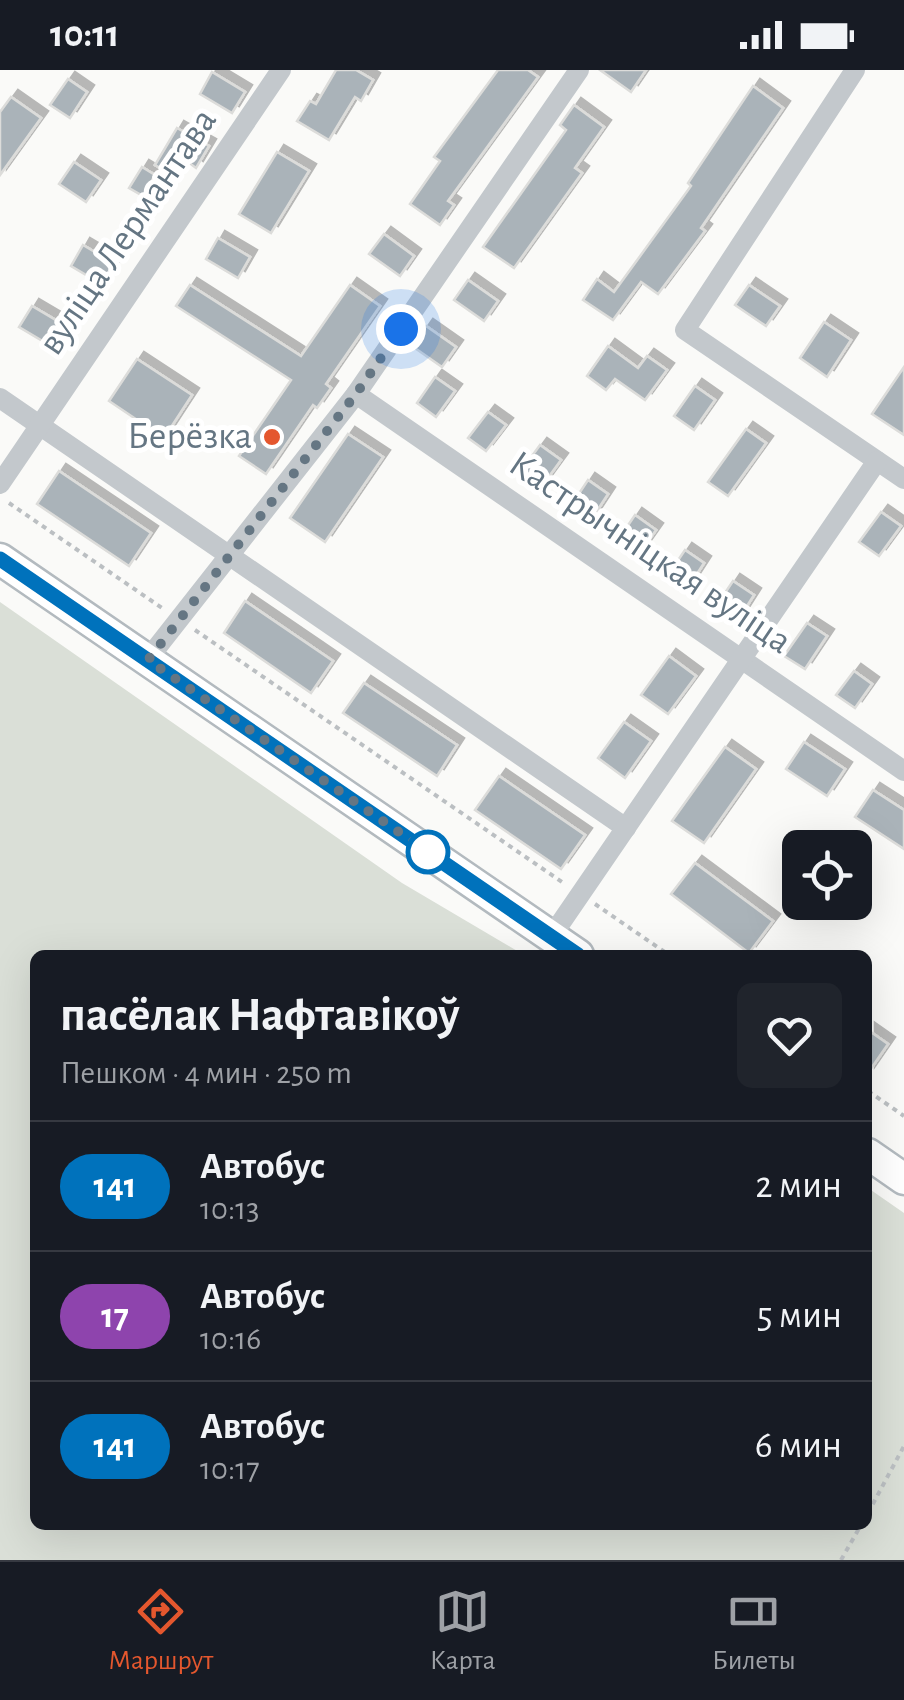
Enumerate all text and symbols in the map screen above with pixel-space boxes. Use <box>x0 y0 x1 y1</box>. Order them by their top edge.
text: 10:11 <box>50 16 120 54</box>
street label: вуліца Лермантава <box>32 102 224 362</box>
your location <box>376 304 426 354</box>
place label: Берёзка <box>127 418 252 456</box>
marker: Берёзка <box>261 426 283 448</box>
street label: Кастрычніцкая вуліца <box>502 445 798 661</box>
map controls <box>782 830 872 920</box>
button: locate <box>782 830 872 920</box>
unlabelled marker <box>407 831 449 873</box>
button: heart <box>737 983 842 1088</box>
text: пасёлак Нафтавікоў <box>60 992 460 1040</box>
text: Пешком · 4 мин · 250 m <box>60 1057 352 1089</box>
text: Автобус <box>200 1148 325 1186</box>
text: 2 мин <box>755 1167 842 1205</box>
text: 141 <box>94 1169 136 1204</box>
text: 10:13 <box>200 1193 259 1225</box>
text: Автобус <box>200 1278 325 1316</box>
text: 5 мин <box>757 1297 842 1335</box>
text: 17 <box>101 1299 129 1334</box>
text: 10:16 <box>200 1323 261 1355</box>
text: Автобус <box>200 1408 325 1446</box>
text: 6 мин <box>755 1427 842 1465</box>
text: 141 <box>94 1429 136 1464</box>
text: 10:17 <box>200 1453 260 1485</box>
tab: Маршрут <box>108 1584 213 1678</box>
tab: Карта <box>430 1584 495 1678</box>
tab: Билеты <box>712 1584 796 1678</box>

